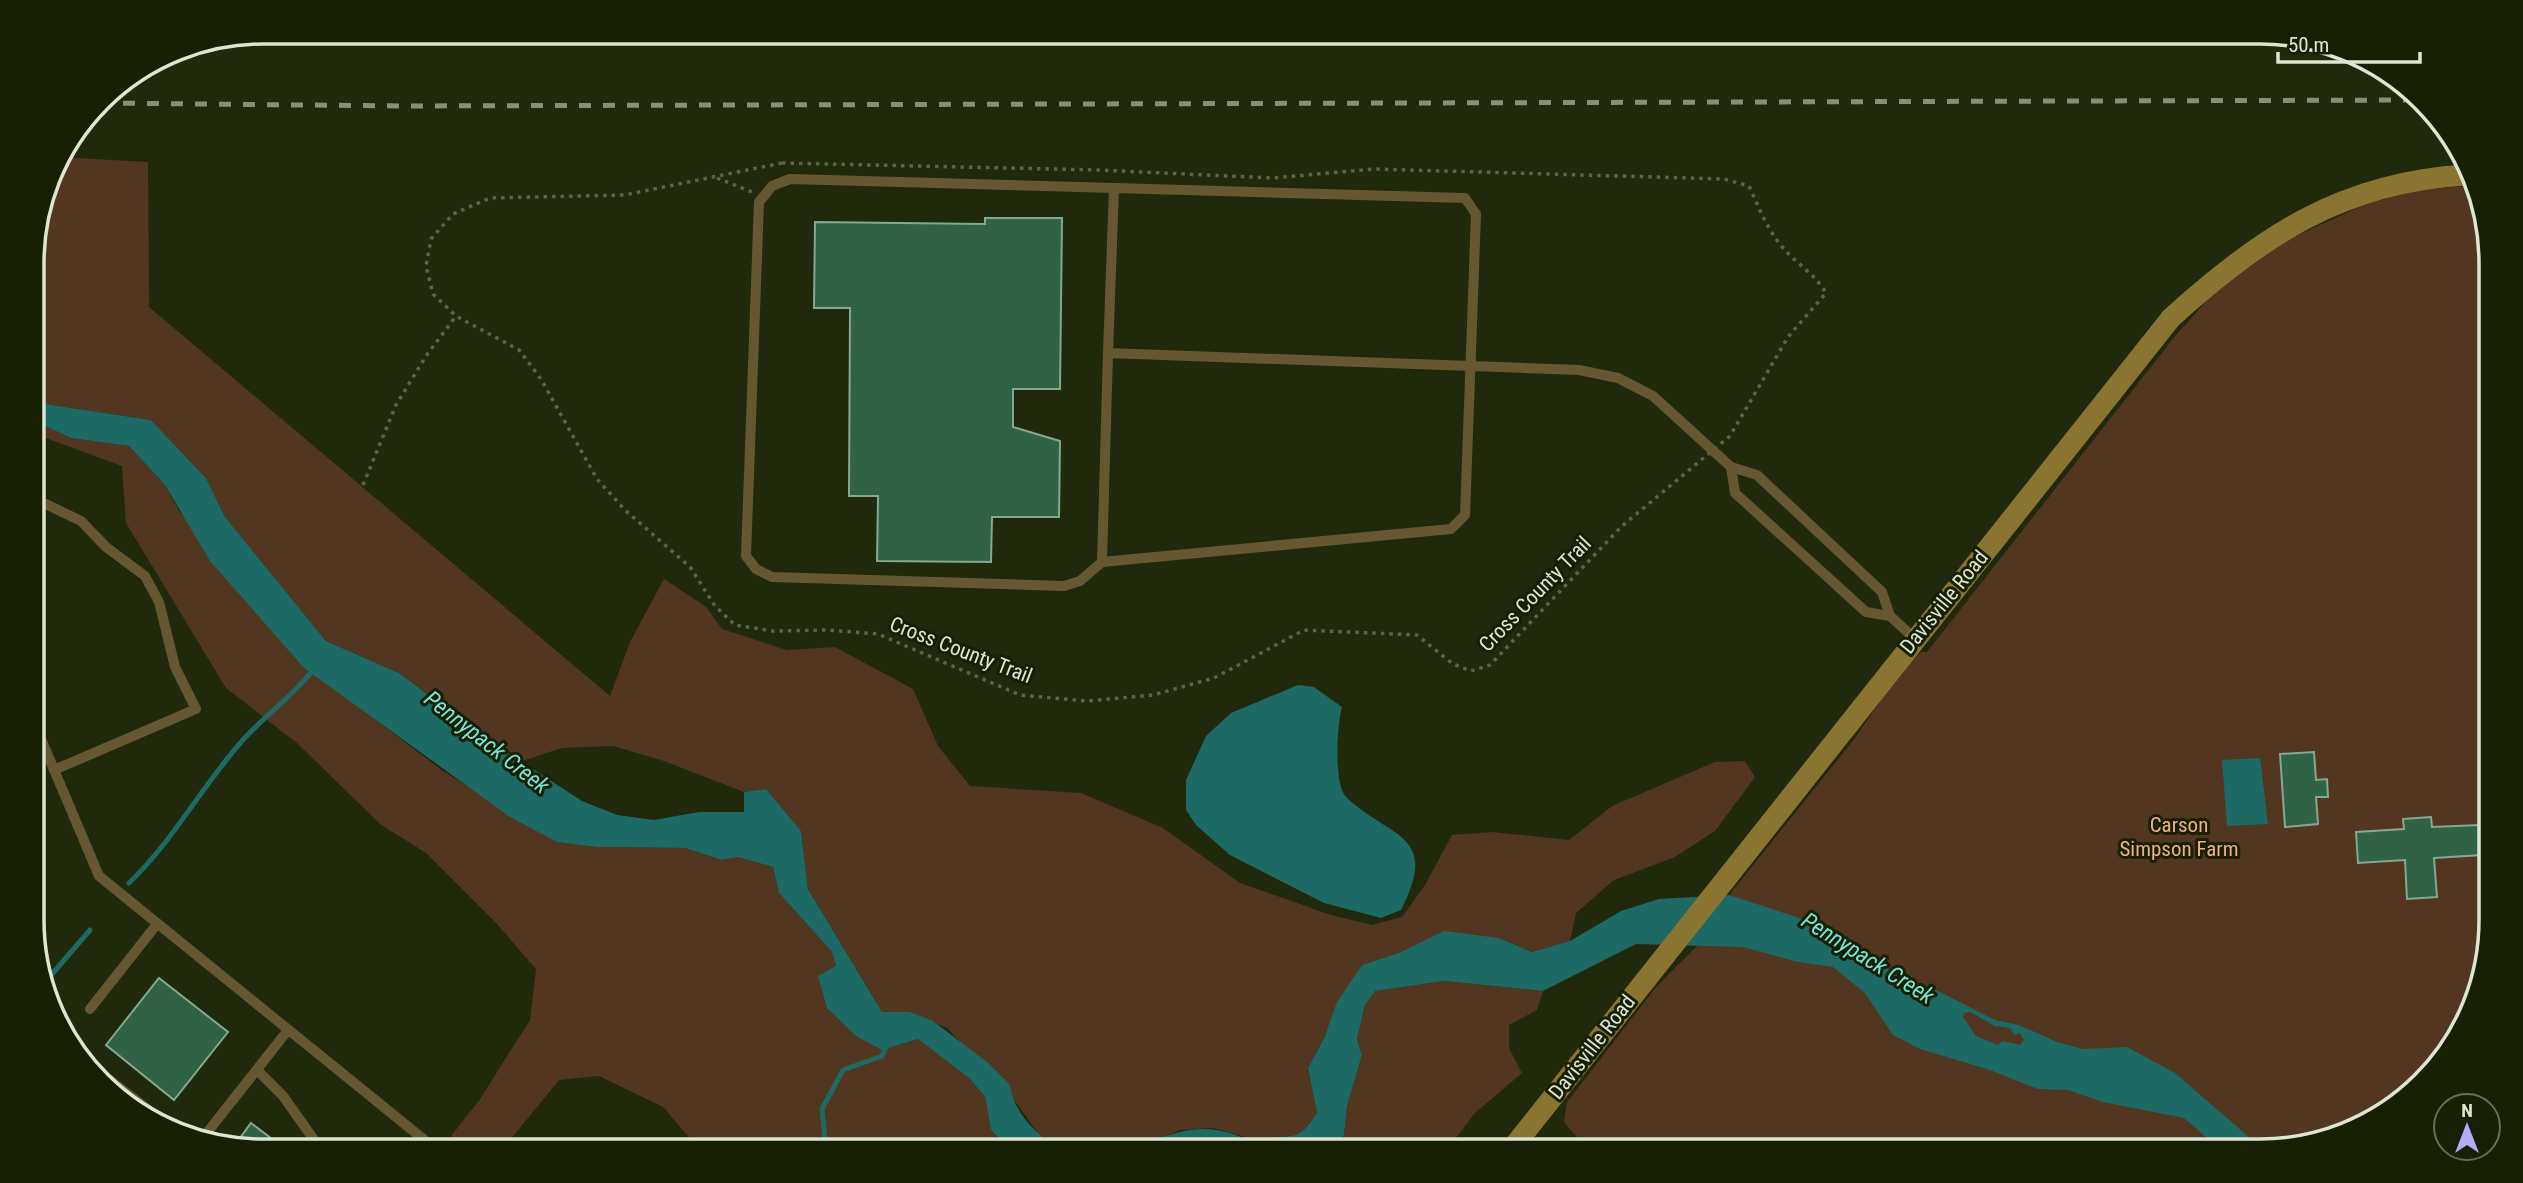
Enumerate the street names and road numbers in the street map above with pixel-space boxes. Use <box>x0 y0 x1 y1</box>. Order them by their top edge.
street label: Cross County Trail <box>1474 531 1596 657</box>
street label: Davisville Road <box>1895 546 1993 658</box>
street label: Cross County Trail <box>886 612 1036 688</box>
street label: Davisville Road <box>1544 990 1640 1104</box>

